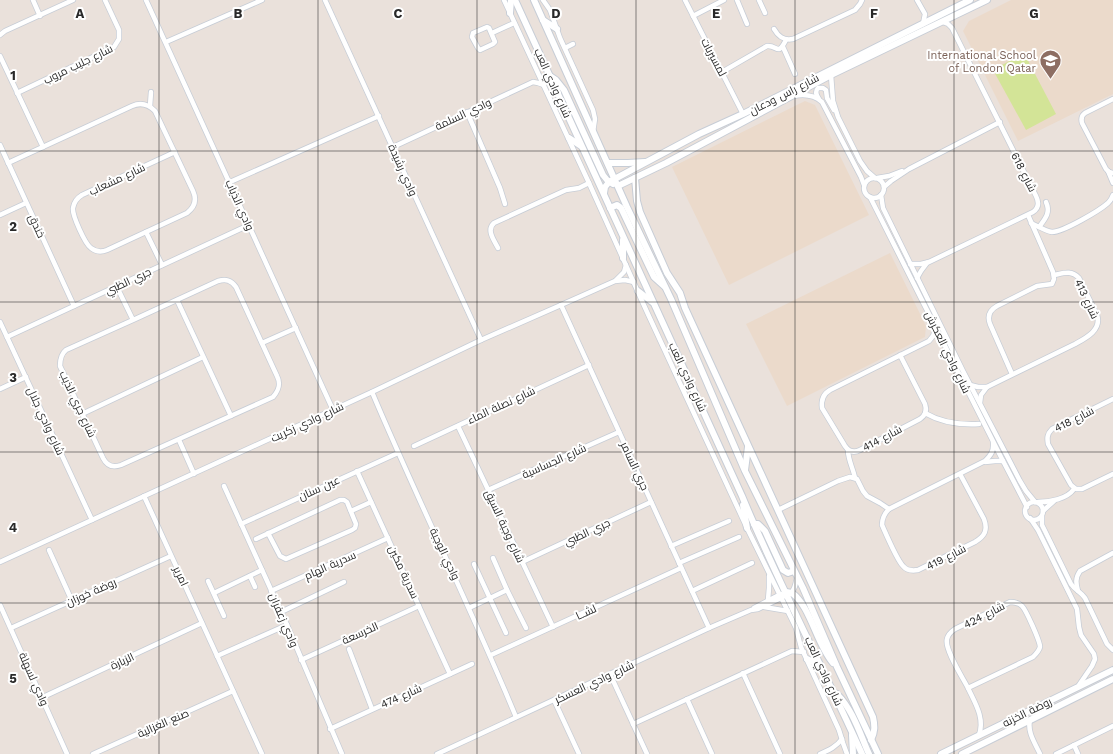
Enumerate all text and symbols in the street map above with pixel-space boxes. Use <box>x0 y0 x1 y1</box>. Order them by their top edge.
text: A <box>76 6 85 21</box>
text: B <box>234 6 243 21</box>
text: C <box>394 6 403 21</box>
text: D <box>551 6 561 21</box>
text: E <box>712 6 720 21</box>
text: F <box>870 6 878 21</box>
text: G <box>1029 6 1039 21</box>
street label: لمسيربات <box>698 36 729 79</box>
street label: شارع جليب مروب <box>41 42 115 88</box>
street label: شارع وادي العب <box>530 46 574 121</box>
school or university icon: International School of London Qatar <box>1038 48 1064 81</box>
place label: International School of London Qatar <box>927 49 1037 75</box>
text: 1 <box>10 68 16 83</box>
street label: شارع راس ودعان <box>747 71 822 118</box>
street label: وادي السلمة <box>433 96 494 135</box>
street label: وادي رشيدة <box>384 142 420 199</box>
street label: شارع 618 <box>1007 150 1039 195</box>
street label: شارع مشعاب <box>87 161 148 199</box>
street label: وادي الذياب <box>221 178 257 234</box>
street label: خندق <box>25 212 48 240</box>
text: 2 <box>9 219 17 234</box>
street label: جري الظبي <box>103 265 154 300</box>
street label: شارع 413 <box>1071 277 1101 322</box>
street label: شارع وادي العكرش <box>920 309 973 396</box>
street label: شارع وادي العب <box>664 341 709 415</box>
street label: شارع جري الذيب <box>55 369 99 440</box>
text: 3 <box>9 370 17 385</box>
street label: شارع نصلة الماء <box>465 384 538 428</box>
street label: شارع وادي جلال <box>22 385 67 458</box>
street label: شارع وادي زكريت <box>269 400 347 447</box>
street label: شارع 418 <box>1052 404 1097 436</box>
street label: شارع 414 <box>860 423 905 455</box>
street label: جري السامر <box>615 439 651 493</box>
street label: شارع الجساسية <box>520 441 589 482</box>
street label: عين سنان <box>296 474 342 503</box>
street label: شارع وجبة السيق <box>481 488 527 565</box>
street label: جري الظبي <box>562 516 613 551</box>
text: 4 <box>9 520 18 535</box>
street label: وادي الوجبة <box>425 526 462 583</box>
street label: شارع 419 <box>924 542 969 574</box>
street label: سدرية مكين <box>386 544 421 601</box>
street label: سدرية الهام <box>302 548 358 584</box>
street label: امرير <box>170 563 191 588</box>
street label: روضة خوزان <box>64 576 118 609</box>
street label: وادي زعفران <box>264 591 301 650</box>
street label: شارع 424 <box>961 600 1007 632</box>
street label: لشــا <box>574 602 599 623</box>
street label: الخرسعة <box>340 620 380 647</box>
street label: شارع وادي العب <box>800 635 845 709</box>
street label: وادي لسهلة <box>14 650 51 709</box>
street label: الزبارة <box>108 650 136 673</box>
street label: شارع وادي العسكر <box>552 658 637 709</box>
text: 5 <box>9 671 17 686</box>
street label: شارع 474 <box>379 682 424 712</box>
street label: روضة الخزنه <box>1000 695 1054 730</box>
street label: صنع الغزالية <box>136 706 191 741</box>

